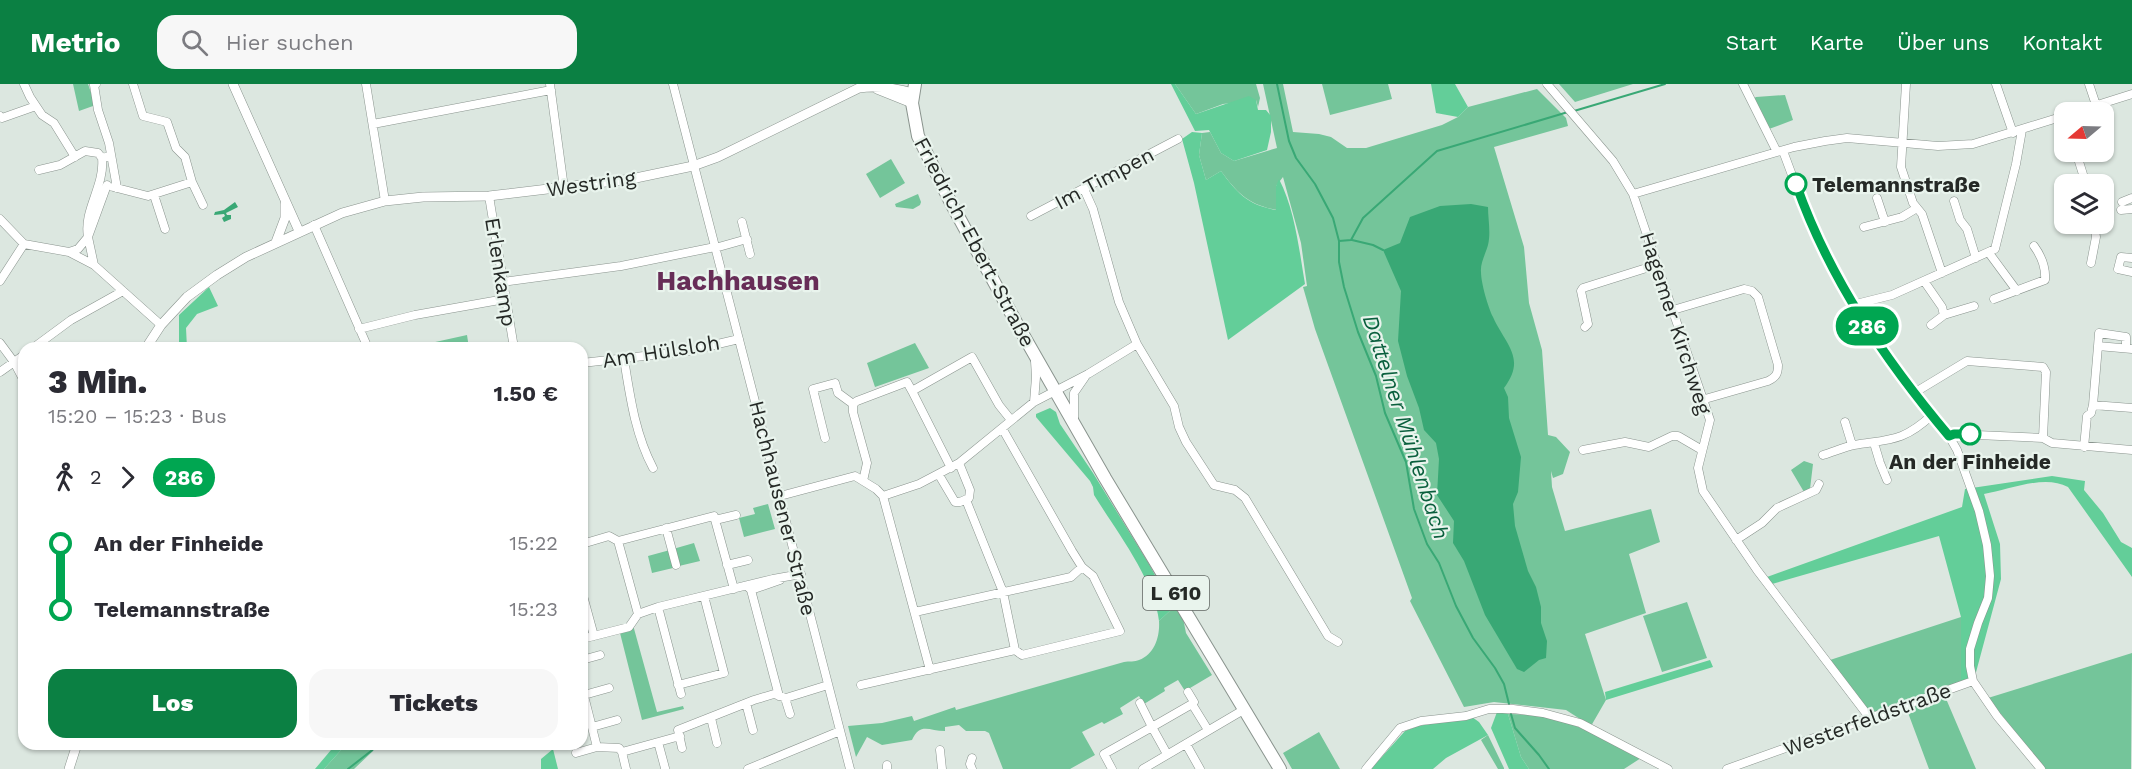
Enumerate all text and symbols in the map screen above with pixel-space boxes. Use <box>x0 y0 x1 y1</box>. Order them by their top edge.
search box <box>157 15 577 69</box>
text: Metrio <box>30 26 121 59</box>
icon: search <box>178 26 211 59</box>
text: Hier suchen <box>226 30 354 55</box>
text: Start <box>1726 30 1777 55</box>
text: Karte <box>1810 30 1864 55</box>
text: Über uns <box>1897 30 1989 55</box>
text: Kontakt <box>2022 30 2102 55</box>
north arrow <box>2054 102 2114 162</box>
map controls <box>2054 102 2114 234</box>
street label: Friedrich-Ebert-Straße <box>909 133 1041 351</box>
street label: Im Timpen <box>1050 141 1158 215</box>
street label: Westring <box>545 164 638 202</box>
place label: Telemannstraße <box>1812 172 1980 197</box>
marker: Telemannstraße <box>1785 173 1807 195</box>
button: layers <box>2054 174 2114 234</box>
street label: Erlenkamp <box>480 216 522 328</box>
street label: Hagemer Kirchweg <box>1635 229 1718 418</box>
district label: Hachhausen <box>656 265 820 297</box>
line badge: 286 <box>1832 306 1902 346</box>
water label: Dattelner Mühlenbach <box>1358 312 1454 542</box>
text: 286 <box>1848 314 1886 339</box>
street label: Am Hülsloh <box>600 329 722 373</box>
text: 3 Min. <box>48 362 147 401</box>
text: 1.50 € <box>493 381 558 406</box>
street label: Hachhausener Straße <box>744 398 822 618</box>
text: 15:20 – 15:23 · Bus <box>48 404 227 428</box>
marker: An der Finheide <box>1959 423 1981 445</box>
place label: An der Finheide <box>1889 449 2051 474</box>
icon: walk <box>48 461 81 494</box>
icon: forward <box>111 461 144 494</box>
text: 2 <box>90 465 102 489</box>
text: 286 <box>165 465 203 490</box>
text: An der Finheide <box>94 531 264 556</box>
text: 15:22 <box>509 531 558 555</box>
road number: L 610 <box>1143 576 1209 610</box>
text: Telemannstraße <box>94 597 270 622</box>
text: 15:23 <box>509 597 558 621</box>
button: Los <box>48 669 297 738</box>
button: Tickets <box>309 669 558 738</box>
street label: Westerfeldstraße <box>1780 677 1954 761</box>

